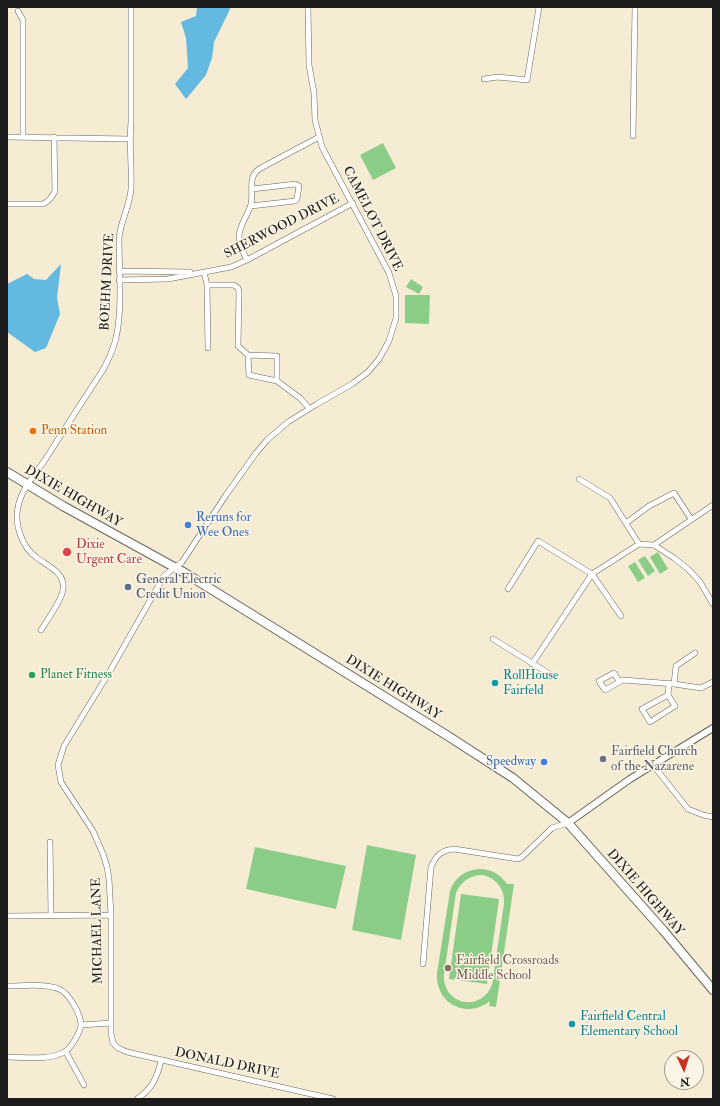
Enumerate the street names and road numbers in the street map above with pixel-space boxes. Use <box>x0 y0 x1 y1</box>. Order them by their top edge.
street label: CAMELOT DRIVE <box>339 164 405 274</box>
street label: SHERWOOD DRIVE <box>222 191 342 263</box>
street label: BOEHM DRIVE <box>98 233 118 331</box>
street label: DIXIE HIGHWAY <box>22 463 124 531</box>
street label: DIXIE HIGHWAY <box>342 652 444 724</box>
street label: DIXIE HIGHWAY <box>603 846 687 940</box>
street label: MICHAEL LANE <box>89 878 107 984</box>
street label: DONALD DRIVE <box>173 1045 281 1083</box>

